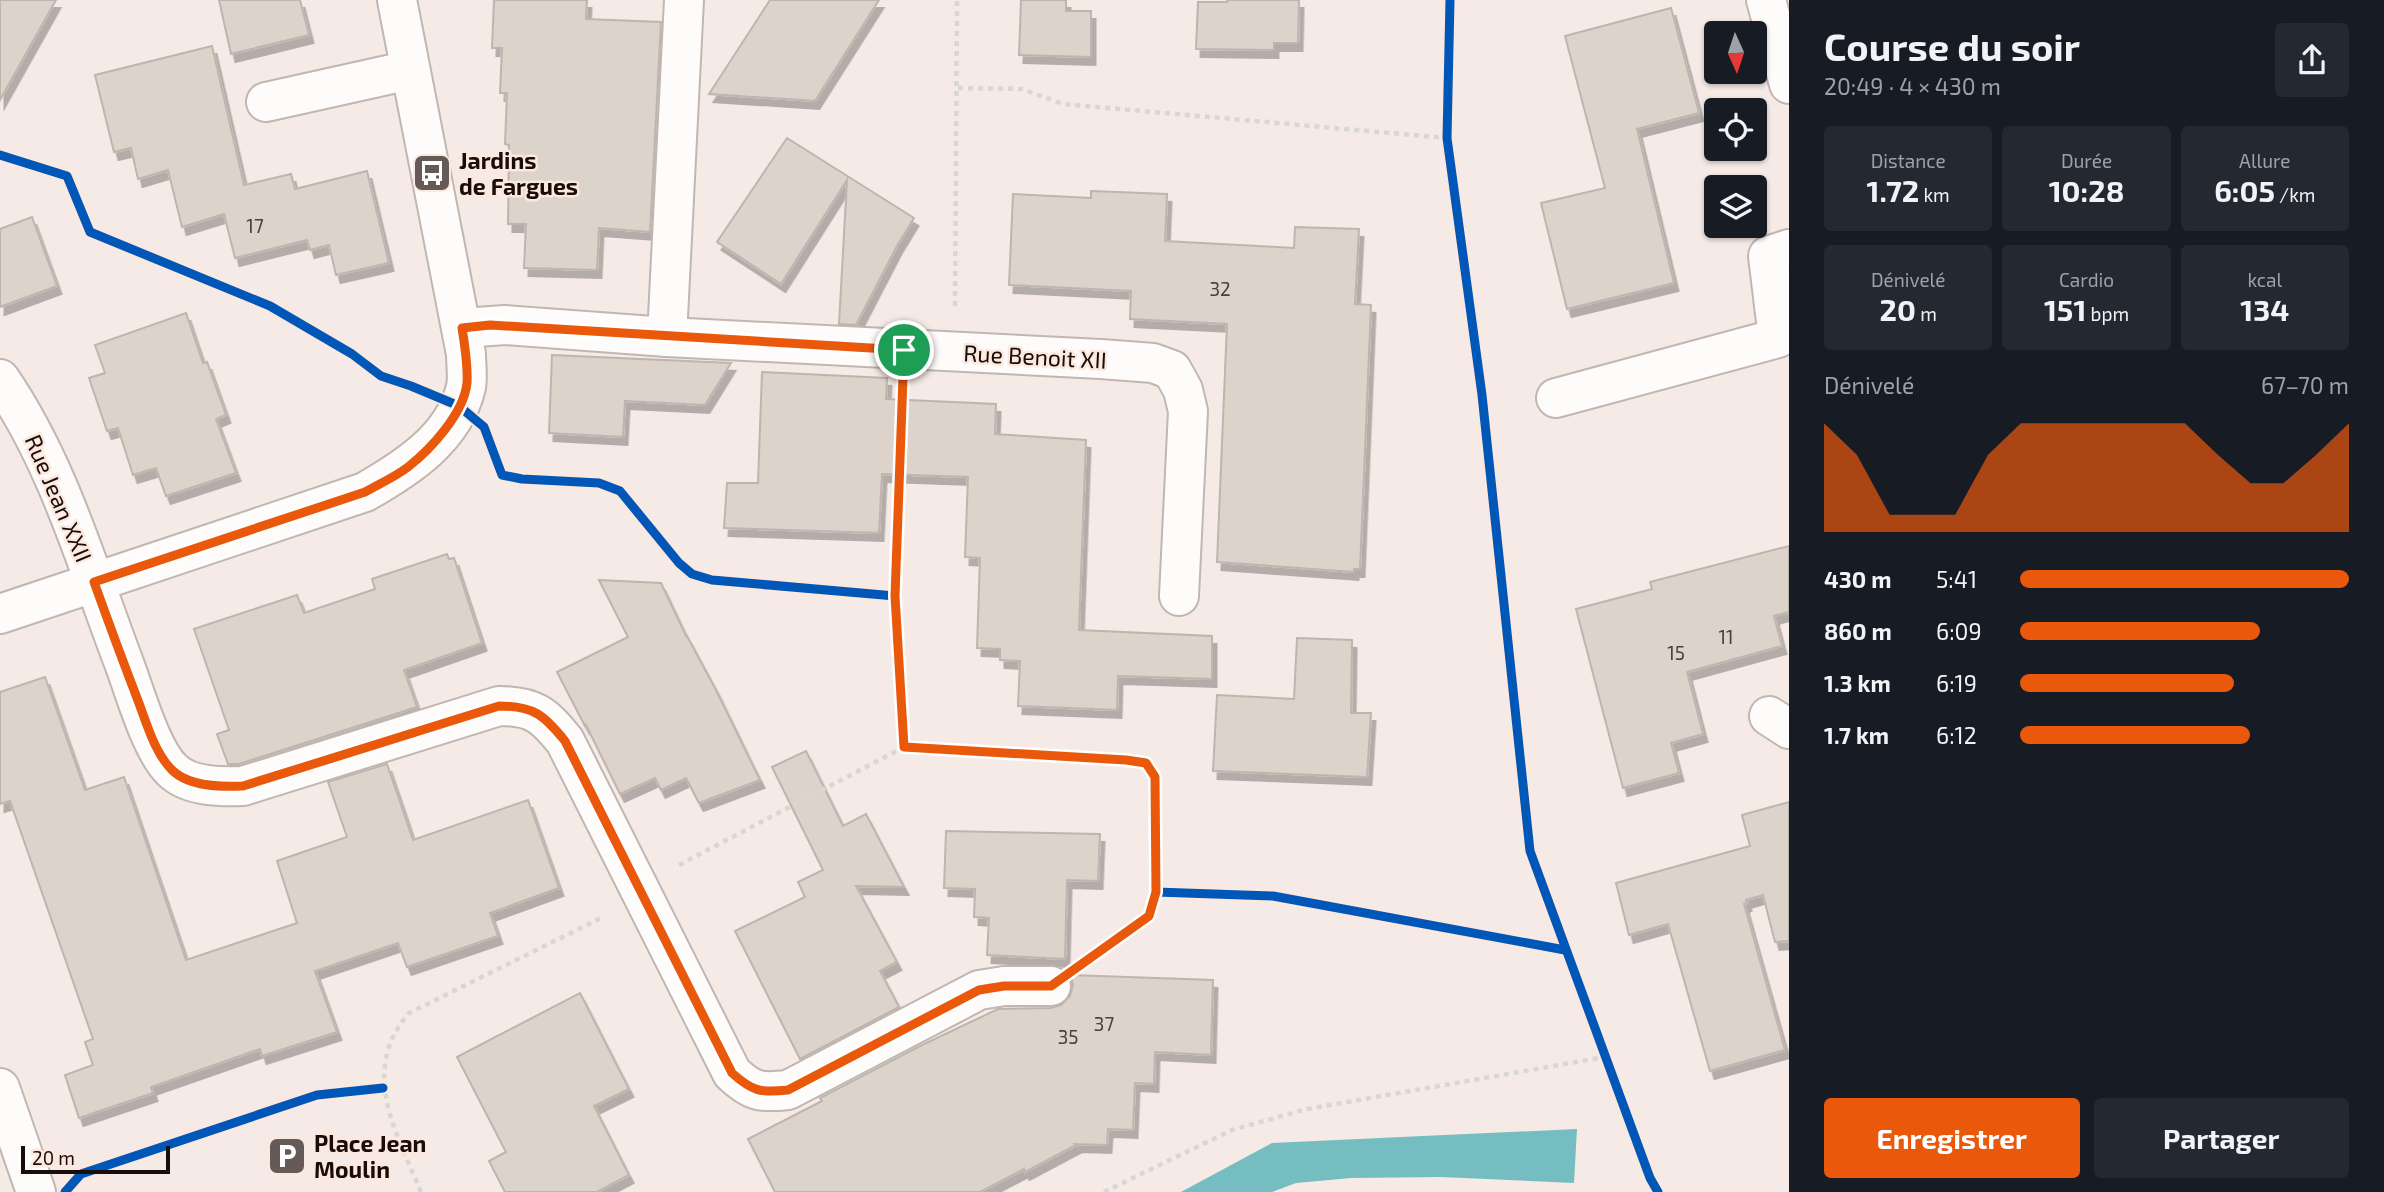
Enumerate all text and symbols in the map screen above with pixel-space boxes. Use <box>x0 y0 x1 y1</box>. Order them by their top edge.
north arrow <box>1704 21 1768 84</box>
map controls <box>1704 21 1767 238</box>
text: Course du soir <box>1824 23 2080 69</box>
button: share <box>2275 23 2349 97</box>
text: 20:49 · 4 × 430 m <box>1824 72 2001 100</box>
button: locate <box>1704 98 1767 161</box>
place label: Jardins de Fargues <box>459 146 578 200</box>
text: Distance <box>1871 149 1946 172</box>
text: Durée <box>2061 149 2112 172</box>
text: Allure <box>2239 149 2291 172</box>
bus stop icon: Jardins de Fargues <box>411 152 453 194</box>
text: 1.72 <box>1867 172 1919 208</box>
text: 10:28 <box>2049 172 2124 208</box>
text: 6:05 <box>2214 172 2275 208</box>
button: layers <box>1704 175 1767 238</box>
text: km <box>1919 183 1950 206</box>
text: /km <box>2275 183 2315 206</box>
house number: 17 <box>246 214 264 237</box>
text: Dénivelé <box>1871 268 1945 291</box>
text: Cardio <box>2059 268 2114 291</box>
text: kcal <box>2247 268 2282 291</box>
house number: 32 <box>1209 277 1231 300</box>
text: 20 <box>1880 291 1916 327</box>
text: 151 <box>2044 291 2086 327</box>
text: 134 <box>2240 291 2289 327</box>
text: m <box>1916 302 1937 325</box>
text: bpm <box>2086 302 2129 325</box>
pin <box>874 320 934 380</box>
icon: arrive <box>885 331 923 369</box>
street label: Rue Benoit XII <box>963 338 1107 374</box>
text: Dénivelé <box>1824 371 1914 399</box>
text: 67–70 m <box>2261 371 2349 399</box>
street label: Rue Jean XXII <box>20 430 98 566</box>
text: 430 m <box>1824 565 1891 593</box>
text: 5:41 <box>1936 565 1977 593</box>
text: 860 m <box>1824 617 1892 645</box>
text: 6:09 <box>1936 617 1982 645</box>
house number: 11 <box>1718 625 1734 648</box>
house number: 15 <box>1667 641 1685 664</box>
text: 1.3 km <box>1824 669 1891 697</box>
text: 6:19 <box>1936 669 1977 697</box>
text: 1.7 km <box>1824 721 1889 749</box>
text: 6:12 <box>1936 721 1977 749</box>
house number: 37 <box>1094 1012 1114 1035</box>
house number: 35 <box>1058 1025 1078 1048</box>
button: Enregistrer <box>1824 1098 2080 1178</box>
button: Partager <box>2094 1098 2349 1178</box>
place label: Place Jean Moulin <box>314 1129 426 1183</box>
parking icon: Place Jean Moulin <box>266 1135 308 1177</box>
scale bar <box>21 1143 170 1175</box>
text: 20 m <box>32 1146 75 1169</box>

